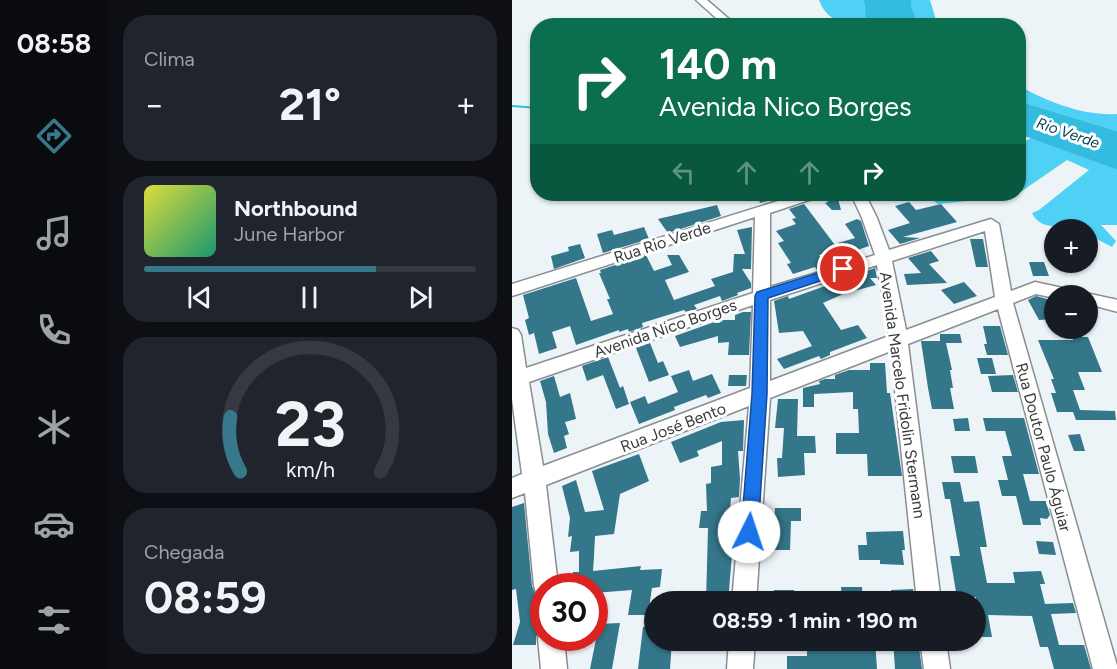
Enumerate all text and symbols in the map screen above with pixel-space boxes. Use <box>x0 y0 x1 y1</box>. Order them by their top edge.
text: 08:58 <box>17 27 91 60</box>
text: 140 m <box>659 39 777 90</box>
icon: right <box>560 42 638 120</box>
text: Clima <box>144 47 195 71</box>
text: 21° <box>279 77 341 131</box>
text: − <box>144 85 165 124</box>
text: + <box>455 85 476 124</box>
text: Avenida Nico Borges <box>659 90 912 123</box>
water label: Rio Verde <box>1034 114 1102 152</box>
icon: directions <box>33 115 75 157</box>
icon: left <box>667 156 700 189</box>
icon: ahead <box>730 156 763 189</box>
icon: ahead <box>793 156 826 189</box>
icon: right <box>856 156 889 189</box>
text: Northbound <box>234 195 358 222</box>
icon: music <box>33 212 75 254</box>
street label: Rua Rio Verde <box>611 218 713 267</box>
map controls <box>1044 219 1098 339</box>
button: + <box>1044 219 1098 273</box>
text: June Harbor <box>234 222 345 246</box>
pin <box>817 243 868 294</box>
icon: arrive <box>826 252 859 285</box>
street label: Avenida Marcelo Fridolin Stermann <box>876 270 929 520</box>
icon: previous <box>183 281 216 314</box>
icon: pause <box>293 281 326 314</box>
icon: next <box>404 281 437 314</box>
button: − <box>1044 285 1098 339</box>
street label: Avenida Nico Borges <box>591 295 739 362</box>
icon: phone <box>33 309 75 351</box>
street label: Rua Doutor Paulo Águiar <box>1012 360 1075 534</box>
text: 23 <box>275 387 345 462</box>
street label: Rua José Bento <box>618 399 729 456</box>
icon: climate <box>33 406 75 448</box>
text: km/h <box>286 457 334 482</box>
position arrow <box>717 500 781 564</box>
icon: car <box>33 503 75 545</box>
text: Chegada <box>144 540 224 564</box>
text: 08:59 <box>144 570 267 624</box>
speed limit sign: 30 <box>530 573 608 651</box>
icon: filters <box>33 599 75 641</box>
text: 08:59 · 1 min · 190 m <box>713 607 917 634</box>

